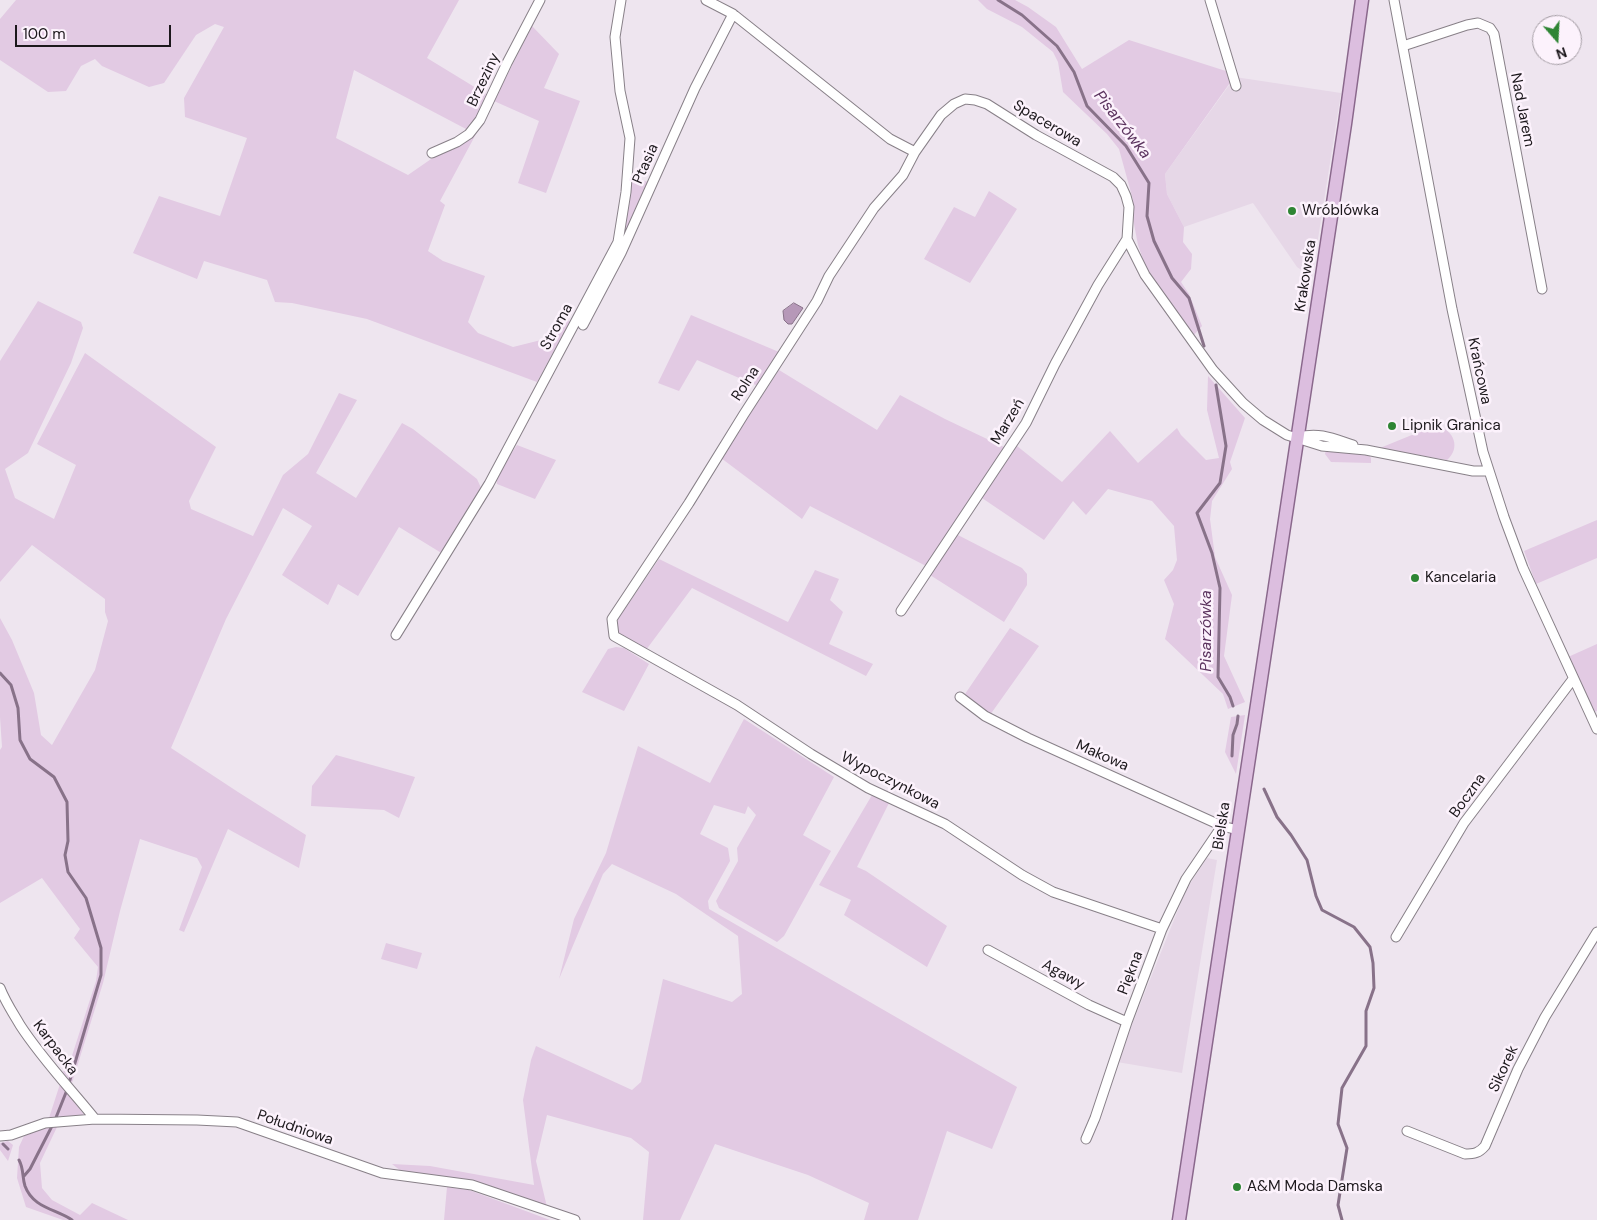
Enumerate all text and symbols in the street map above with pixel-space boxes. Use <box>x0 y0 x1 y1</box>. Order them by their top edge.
scale bar <box>18 15 174 47</box>
north arrow <box>1532 15 1582 65</box>
text: 100 m <box>23 24 66 44</box>
text: N <box>1554 43 1569 63</box>
street label: Brzeziny <box>464 50 504 110</box>
street label: Nad Jarem <box>1506 72 1538 148</box>
water label: Pisarzówka <box>1089 87 1155 163</box>
street label: Spacerowa <box>1010 97 1084 151</box>
street label: Ptasia <box>629 141 663 187</box>
place label: Wróblówka <box>1302 202 1379 220</box>
marker: Wróblówka <box>1286 205 1298 217</box>
street label: Krakowska <box>1291 239 1321 313</box>
street label: Stroma <box>537 301 577 353</box>
street label: Krańcowa <box>1463 336 1495 406</box>
street label: Rolna <box>728 363 764 405</box>
street label: Marzeń <box>987 396 1029 448</box>
place label: Lipnik Granica <box>1402 417 1501 435</box>
marker: Lipnik Granica <box>1386 420 1398 432</box>
place label: Kancelaria <box>1425 569 1496 587</box>
marker: Kancelaria <box>1409 572 1421 584</box>
water label: Pisarzówka <box>1197 590 1217 672</box>
street label: Makowa <box>1073 736 1131 776</box>
street label: Wypoczynkowa <box>838 748 942 814</box>
street label: Boczna <box>1446 770 1490 822</box>
street label: Bielska <box>1209 801 1235 851</box>
street label: Piękna <box>1115 949 1147 997</box>
street label: Agawy <box>1038 956 1088 994</box>
street label: Karpacka <box>29 1017 81 1079</box>
street label: Sikorek <box>1485 1043 1523 1095</box>
street label: Południowa <box>255 1107 335 1149</box>
place label: A&M Moda Damska <box>1247 1178 1383 1196</box>
marker: A&M Moda Damska <box>1231 1181 1243 1193</box>

